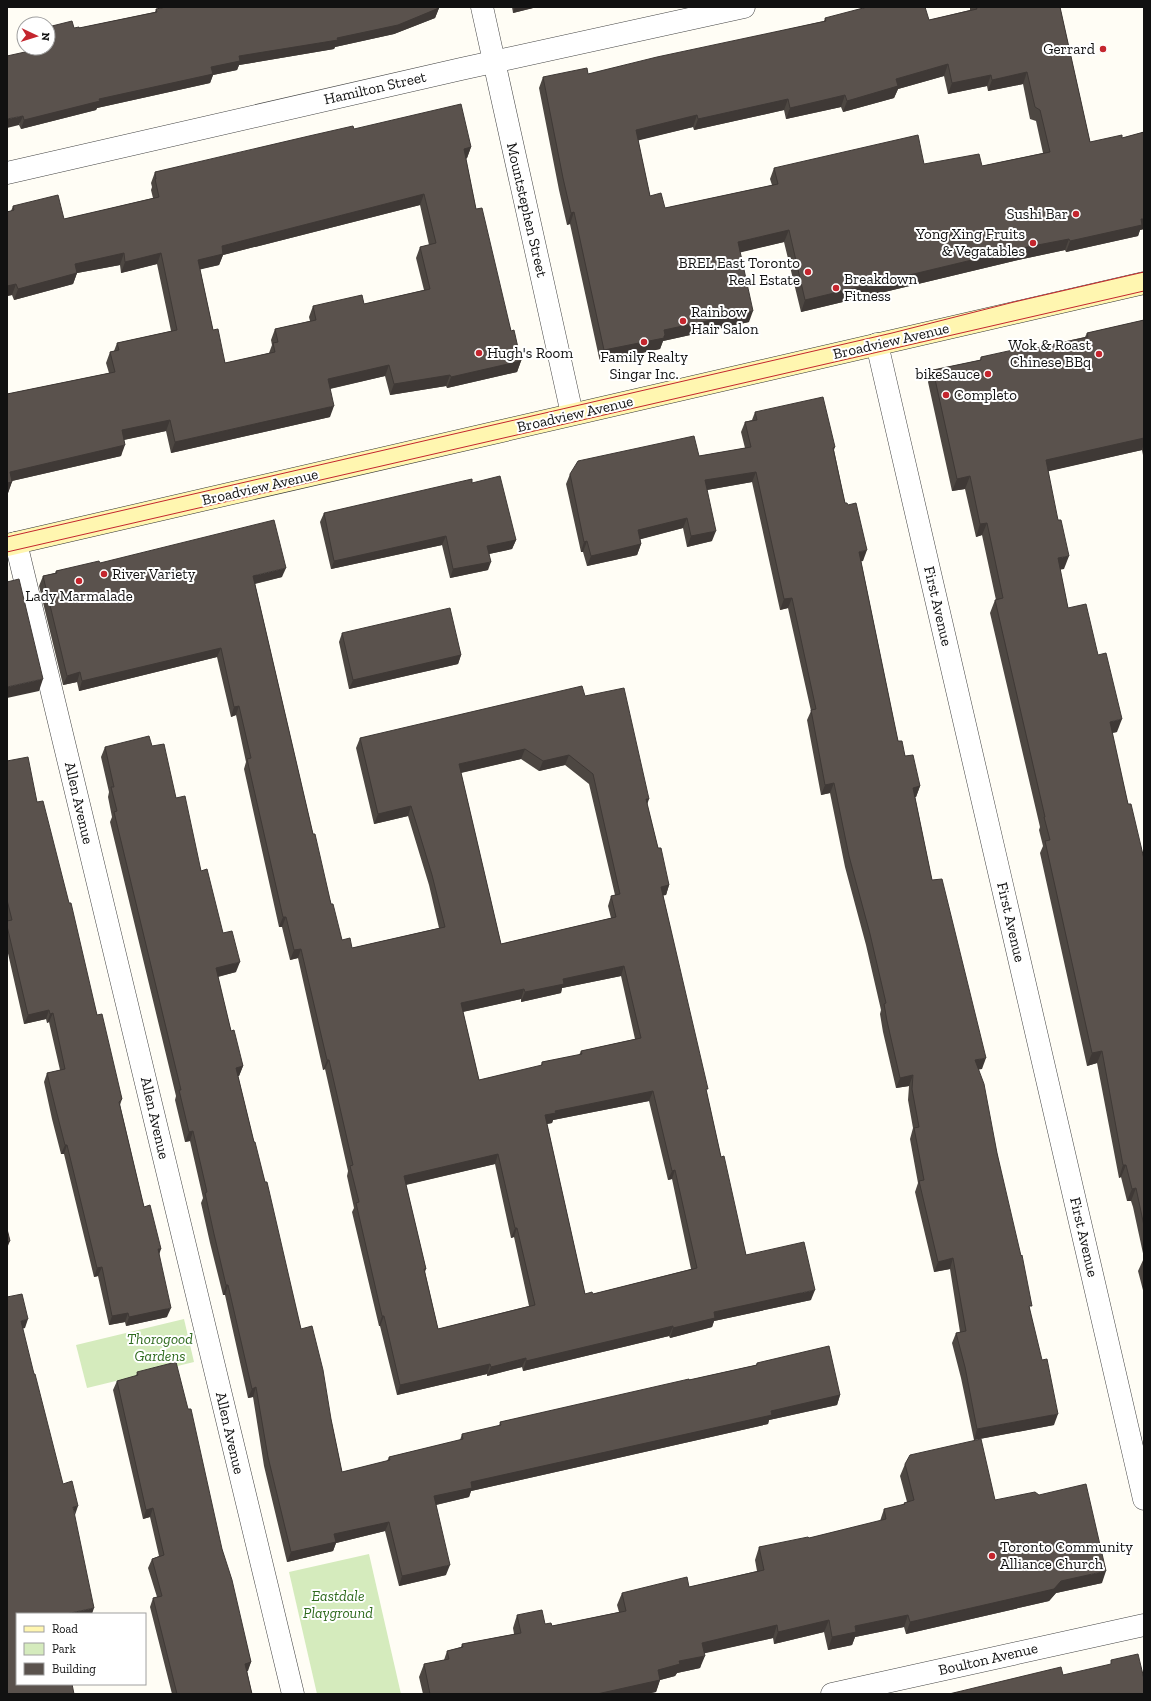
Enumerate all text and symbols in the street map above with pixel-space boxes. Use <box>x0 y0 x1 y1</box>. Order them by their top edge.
north arrow <box>16 16 56 56</box>
text: N <box>39 32 52 42</box>
place label: Gerrard <box>1043 40 1096 58</box>
marker: Gerrard <box>1098 44 1108 54</box>
street label: Hamilton Street <box>322 67 428 109</box>
street label: Mountstephen Street <box>503 141 551 279</box>
place label: Sushi Bar <box>1006 205 1068 223</box>
marker: Sushi Bar <box>1071 209 1081 219</box>
place label: Yong Xing Fruits & Vegatables <box>915 225 1025 260</box>
marker: Yong Xing Fruits & Vegatables <box>1028 238 1038 248</box>
place label: BREL East Toronto Real Estate <box>678 254 800 289</box>
marker: BREL East Toronto Real Estate <box>803 267 813 277</box>
place label: Breakdown Fitness <box>844 270 918 305</box>
marker: Breakdown Fitness <box>831 283 841 293</box>
place label: Rainbow Hair Salon <box>691 303 759 338</box>
marker: Rainbow Hair Salon <box>678 316 688 326</box>
street label: Broadview Avenue <box>831 319 951 363</box>
place label: Wok & Roast Chinese BBq <box>1008 336 1091 371</box>
marker: Family Realty Singar Inc. <box>639 337 649 347</box>
place label: Hugh's Room <box>487 344 573 362</box>
marker: Hugh's Room <box>474 348 484 358</box>
place label: Family Realty Singar Inc. <box>600 348 688 383</box>
marker: Wok & Roast Chinese BBq <box>1094 349 1104 359</box>
place label: bikeSauce <box>915 365 980 383</box>
marker: bikeSauce <box>983 369 993 379</box>
place label: Completo <box>954 386 1017 404</box>
marker: Completo <box>941 390 951 400</box>
street label: Broadview Avenue <box>515 392 635 436</box>
street label: Broadview Avenue <box>200 465 320 509</box>
street label: First Avenue <box>920 564 956 648</box>
place label: River Variety <box>112 565 196 583</box>
marker: River Variety <box>99 569 109 579</box>
marker: Lady Marmalade <box>74 576 84 586</box>
place label: Lady Marmalade <box>25 587 133 605</box>
street label: Allen Avenue <box>61 760 97 846</box>
street label: First Avenue <box>993 880 1029 964</box>
street label: Allen Avenue <box>137 1075 173 1161</box>
street label: First Avenue <box>1066 1195 1102 1279</box>
park label: Thorogood Gardens <box>127 1330 193 1365</box>
street label: Allen Avenue <box>212 1390 248 1476</box>
place label: Toronto Community Alliance Church <box>1000 1538 1133 1573</box>
marker: Toronto Community Alliance Church <box>987 1551 997 1561</box>
park label: Eastdale Playground <box>303 1587 373 1622</box>
legend <box>16 1613 146 1685</box>
text: Road <box>52 1622 78 1636</box>
street label: Boulton Avenue <box>937 1639 1039 1679</box>
text: Park <box>52 1642 77 1656</box>
text: Building <box>52 1662 96 1676</box>

